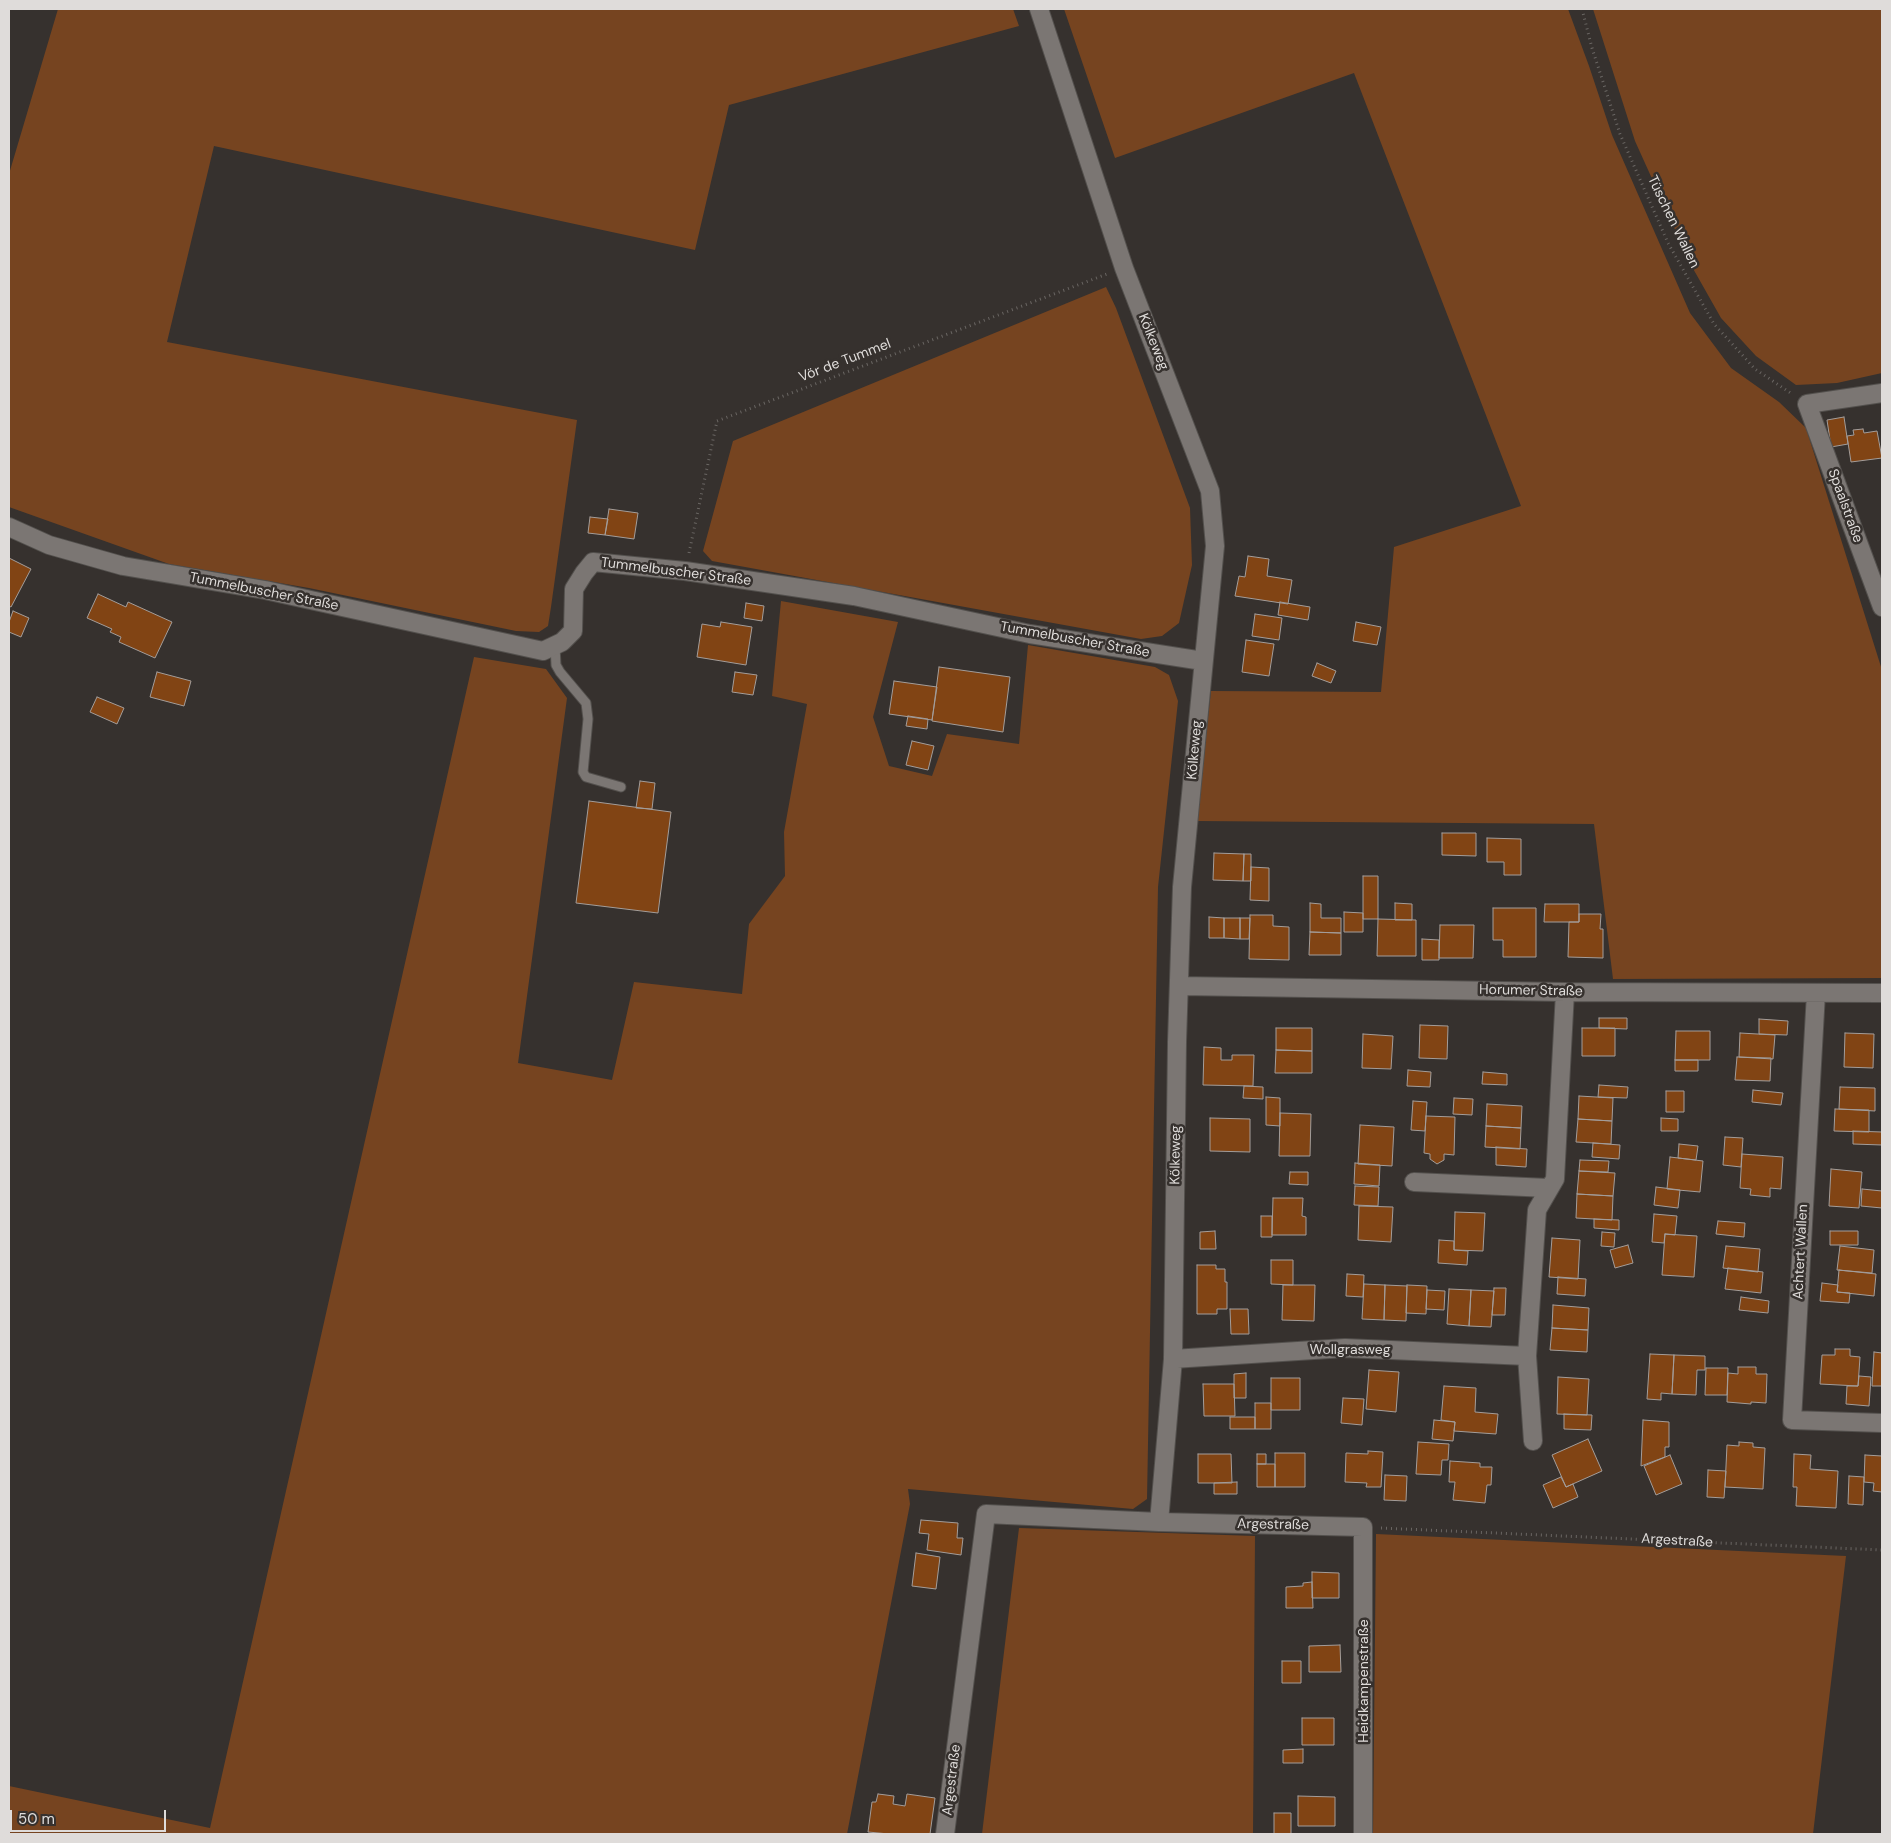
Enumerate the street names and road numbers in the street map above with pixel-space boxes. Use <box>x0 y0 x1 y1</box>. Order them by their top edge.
street label: Tüschen Wallen <box>1643 173 1703 271</box>
street label: Kölkeweg <box>1134 311 1172 373</box>
street label: Vör de Tummel <box>797 336 893 386</box>
street label: Spaalstraße <box>1824 467 1866 545</box>
street label: Tummelbuscher Straße <box>600 554 752 590</box>
street label: Tummelbuscher Straße <box>188 569 340 615</box>
street label: Tummelbuscher Straße <box>999 619 1151 661</box>
street label: Kölkeweg <box>1184 720 1206 780</box>
street label: Horumer Straße <box>1479 982 1583 1000</box>
street label: Kölkeweg <box>1167 1125 1185 1185</box>
street label: Achtert Wallen <box>1790 1204 1812 1300</box>
street label: Wollgrasweg <box>1310 1342 1390 1358</box>
street label: Argestraße <box>1237 1516 1309 1534</box>
street label: Argestraße <box>1641 1531 1713 1551</box>
street label: Heidkampenstraße <box>1356 1619 1372 1743</box>
street label: Argestraße <box>939 1743 965 1817</box>

